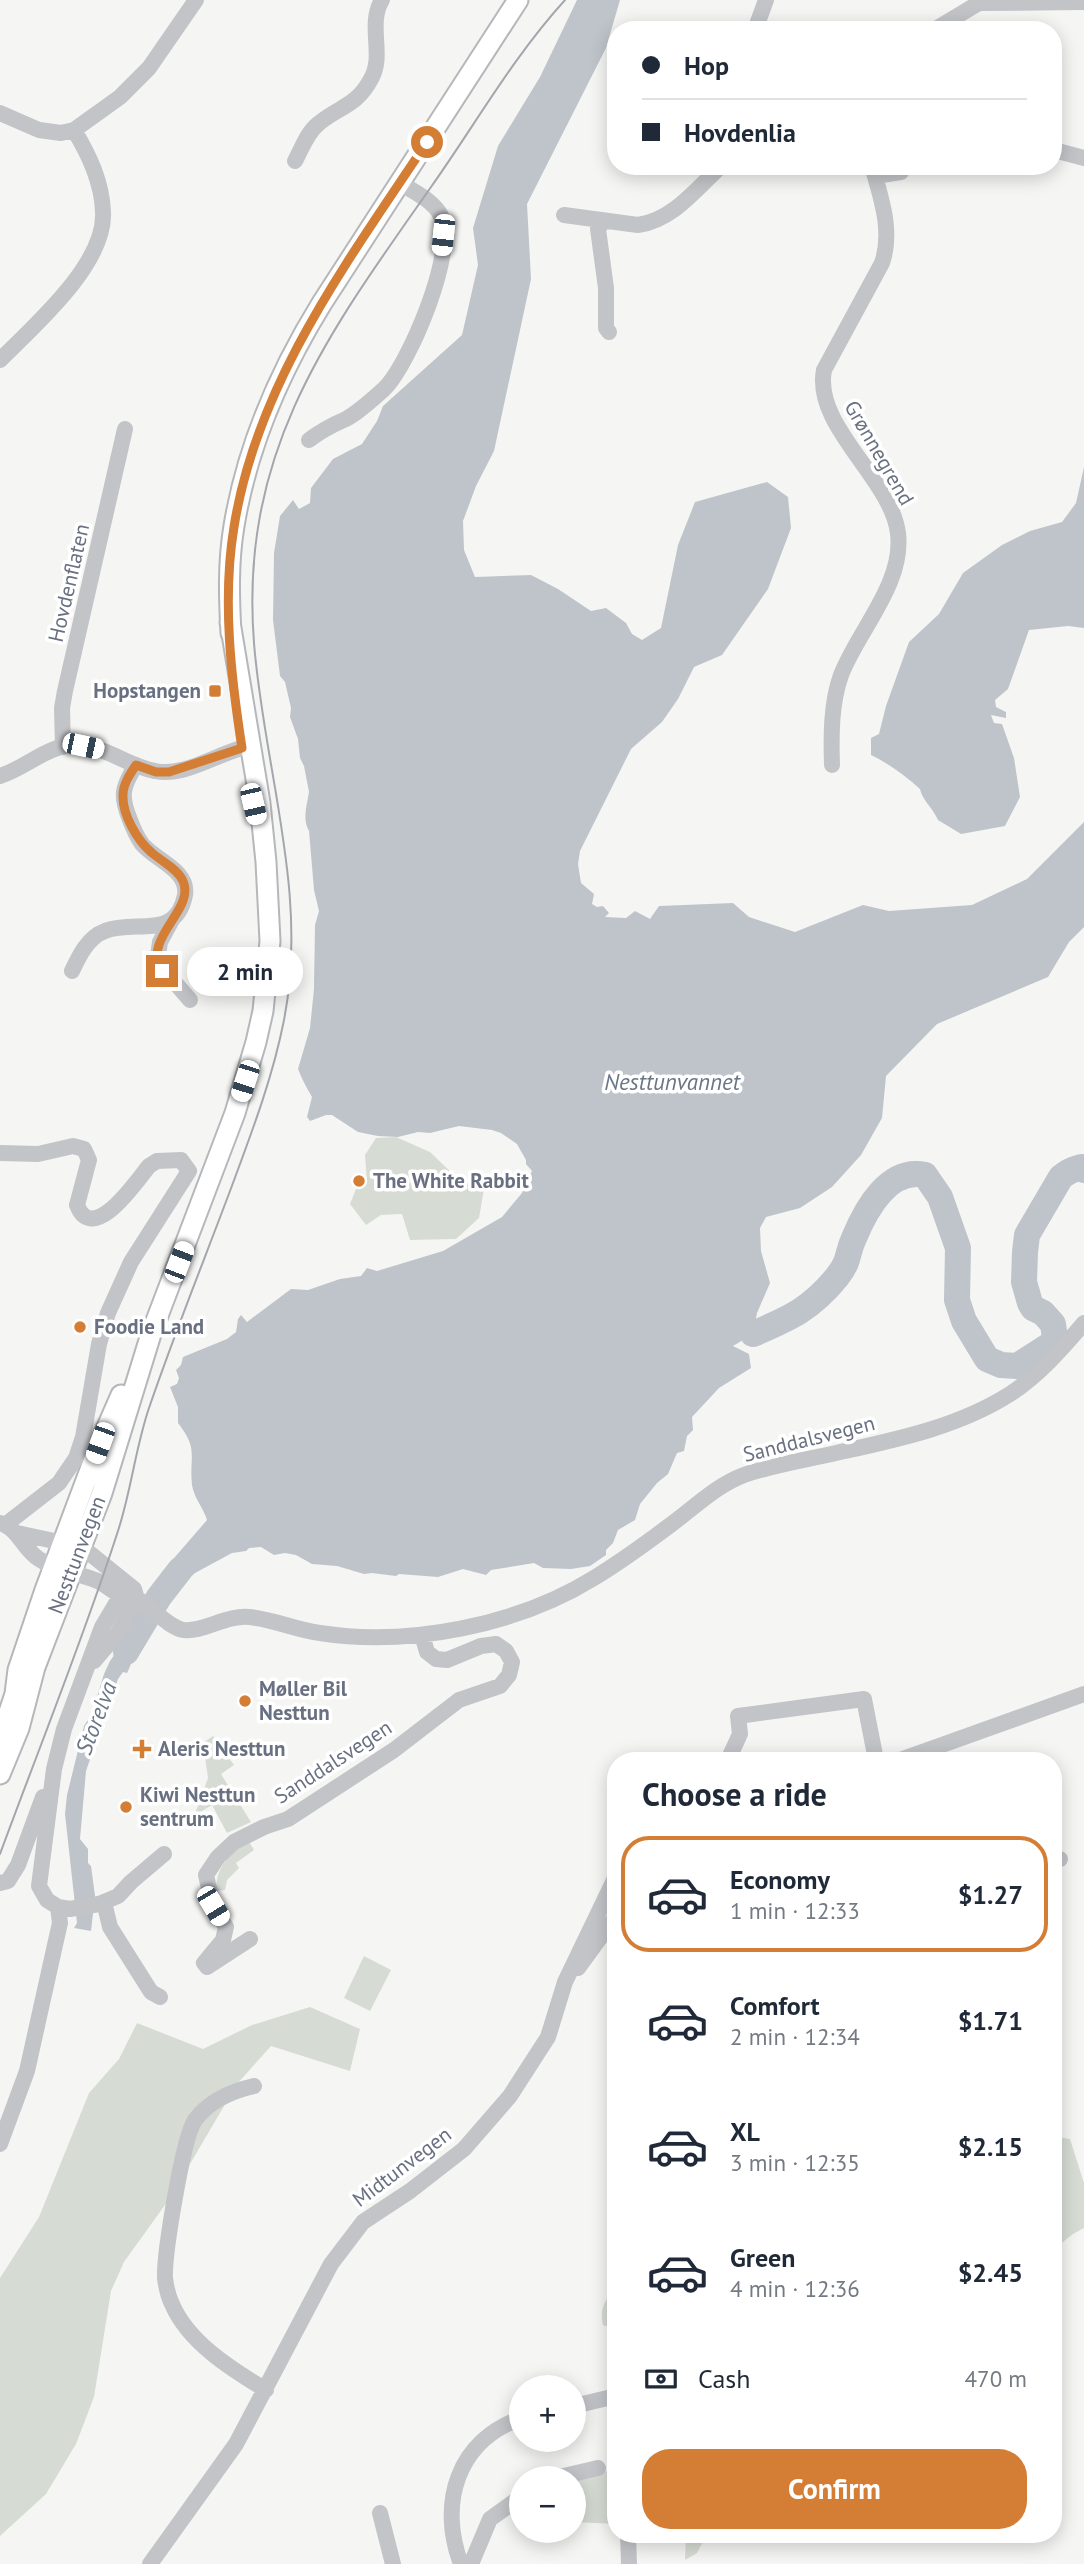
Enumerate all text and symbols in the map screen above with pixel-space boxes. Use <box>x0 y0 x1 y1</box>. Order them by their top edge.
text: Hop <box>684 49 729 82</box>
text: Hovdenlia <box>684 116 796 149</box>
route start <box>411 126 443 158</box>
car <box>431 213 456 257</box>
street label: Grønnegrend <box>839 396 920 510</box>
street label: Hovdenflaten <box>42 521 95 645</box>
place label: Hopstangen <box>93 677 201 704</box>
marker: Hopstangen <box>207 683 223 699</box>
car <box>61 731 106 761</box>
car <box>239 781 268 827</box>
callout: 2 min <box>186 946 302 996</box>
route end <box>146 955 178 987</box>
text: 2 min <box>217 957 273 986</box>
car <box>229 1058 262 1104</box>
water label: Nesttunvannet <box>604 1067 742 1096</box>
place label: The White Rabbit <box>373 1167 529 1194</box>
marker: The White Rabbit <box>351 1173 367 1189</box>
car <box>162 1239 197 1285</box>
place label: Foodie Land <box>94 1313 204 1340</box>
marker: Foodie Land <box>72 1319 88 1335</box>
street label: Sanddalsvegen <box>740 1409 878 1468</box>
car <box>83 1420 118 1466</box>
street label: Nesttunvegen <box>42 1492 111 1618</box>
place label: Møller Bil Nesttun <box>259 1675 348 1726</box>
water label: Storelva <box>68 1677 123 1758</box>
marker: Møller Bil Nesttun <box>237 1693 253 1709</box>
street label: Sanddalsvegen <box>269 1714 397 1810</box>
place label: Aleris Nesttun <box>158 1735 285 1762</box>
marker: Aleris Nesttun <box>132 1739 152 1759</box>
text: Choose a ride <box>642 1773 827 1815</box>
place label: Kiwi Nesttun sentrum <box>140 1781 255 1832</box>
marker: Kiwi Nesttun sentrum <box>118 1799 134 1815</box>
icon: car <box>646 1863 709 1926</box>
text: Economy <box>730 1863 830 1896</box>
text: $1.27 <box>958 1878 1023 1911</box>
car <box>194 1883 233 1929</box>
text: 1 min · 12:33 <box>730 1896 860 1925</box>
icon: car <box>646 1989 709 2052</box>
text: Comfort <box>730 1989 820 2022</box>
text: $1.71 <box>958 2004 1023 2037</box>
text: 2 min · 12:34 <box>730 2022 860 2051</box>
icon: car <box>646 2115 709 2178</box>
text: XL <box>730 2115 760 2148</box>
street label: Midtunvegen <box>347 2121 457 2213</box>
text: $2.15 <box>958 2130 1023 2163</box>
text: 3 min · 12:35 <box>730 2148 860 2177</box>
icon: car <box>646 2241 709 2304</box>
text: Green <box>730 2241 795 2274</box>
text: $2.45 <box>958 2256 1023 2289</box>
text: 4 min · 12:36 <box>730 2274 860 2303</box>
icon: cash <box>642 2360 680 2398</box>
text: Cash <box>698 2362 750 2395</box>
text: 470 m <box>965 2364 1027 2393</box>
map controls <box>509 2375 586 2543</box>
button: + <box>509 2375 586 2452</box>
button: Confirm <box>642 2449 1027 2529</box>
button: − <box>509 2466 586 2543</box>

